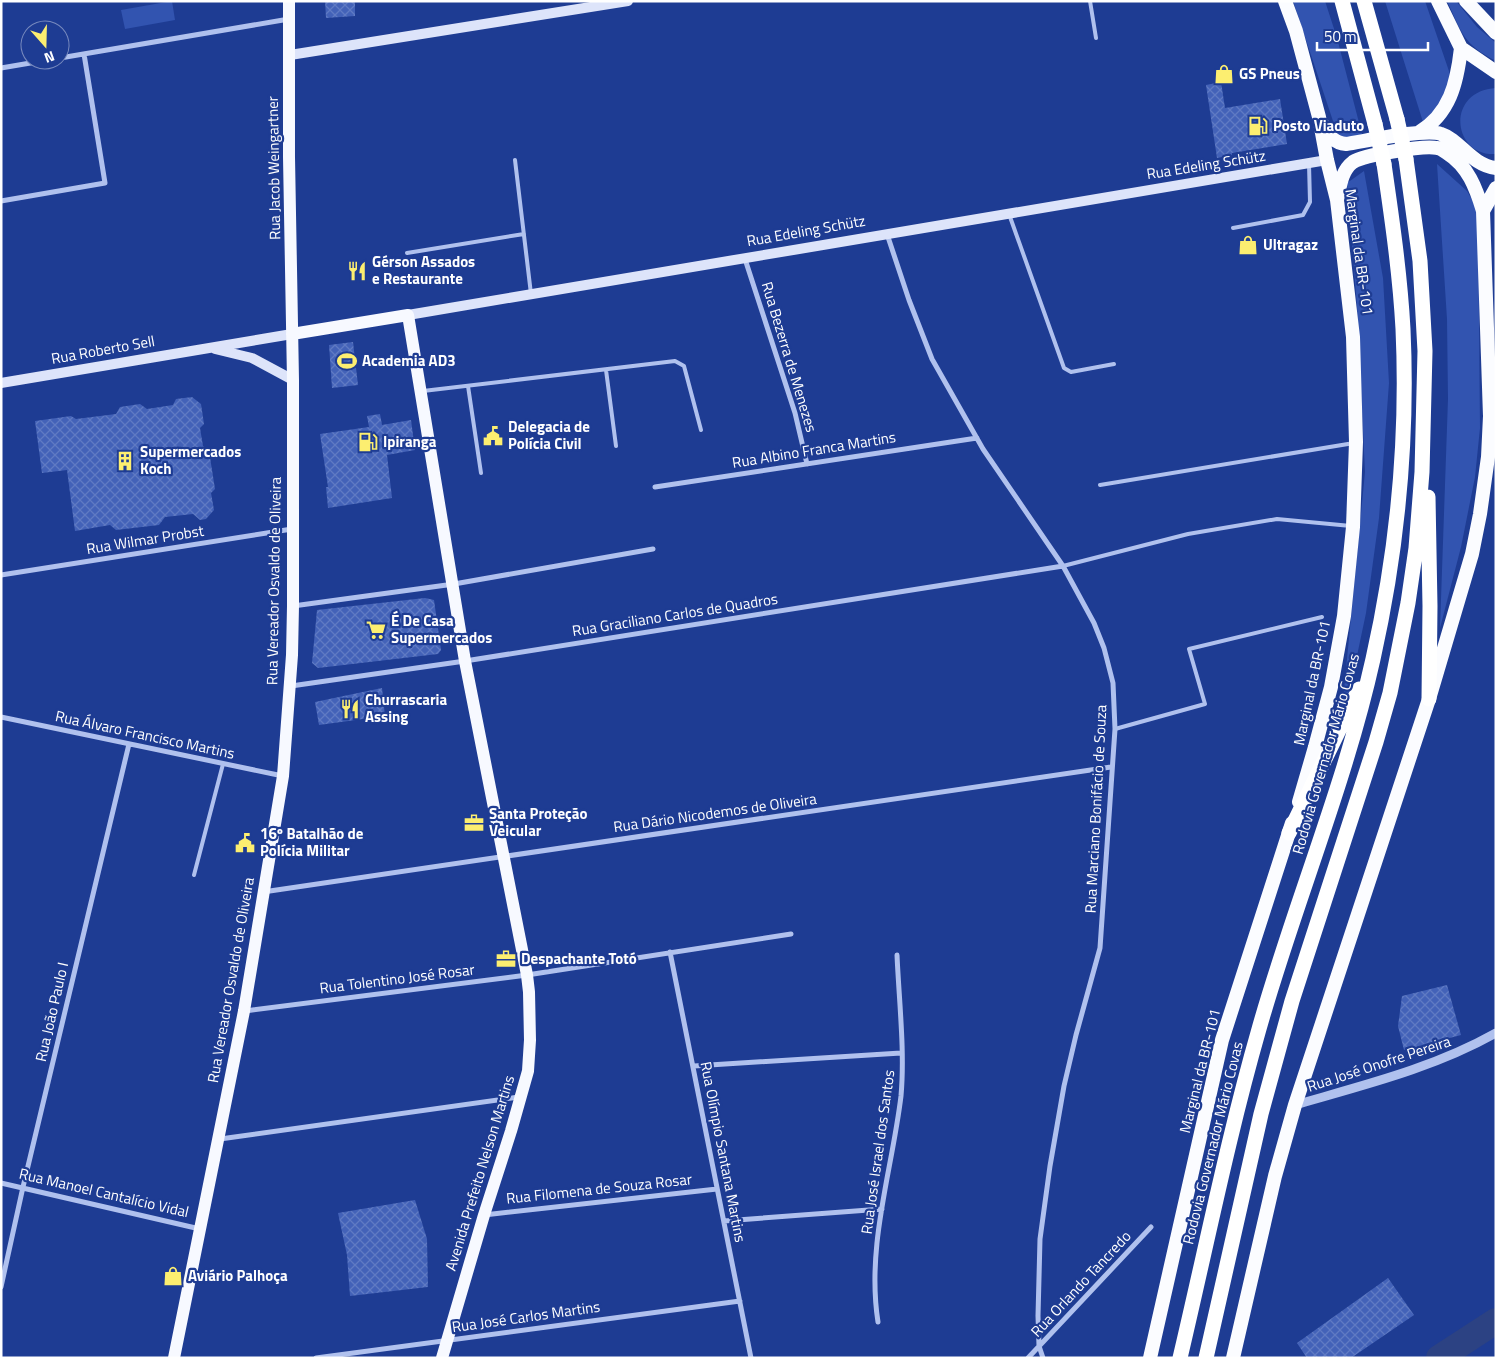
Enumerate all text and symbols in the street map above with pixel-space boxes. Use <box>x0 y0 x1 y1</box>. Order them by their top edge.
north arrow <box>20 20 70 70</box>
scale bar <box>1317 20 1428 52</box>
text: 50 m <box>1324 25 1357 48</box>
text: N <box>41 46 58 69</box>
place label: GS Pneus <box>1239 62 1300 85</box>
shop icon: GS Pneus <box>1213 63 1235 85</box>
street label: Rua Jacob Weingartner <box>261 96 286 240</box>
place label: Posto Viaduto <box>1273 114 1364 137</box>
fuel station icon: Posto Viaduto <box>1247 115 1269 137</box>
street label: Rua Edeling Schütz <box>1145 144 1267 185</box>
street label: Marginal da BR-101 <box>1339 187 1380 317</box>
street label: Rua Edeling Schütz <box>745 209 867 252</box>
place label: Ultragaz <box>1263 233 1318 256</box>
shop icon: Ultragaz <box>1237 234 1259 256</box>
place label: Gérson Assados e Restaurante <box>372 250 475 290</box>
restaurant icon: Gérson Assados e Restaurante <box>346 260 368 282</box>
street label: Rua Bezerra de Menezes <box>756 279 823 435</box>
street label: Rua Roberto Sell <box>49 329 157 370</box>
place label: Academia AD3 <box>362 349 456 372</box>
sports icon: Academia AD3 <box>336 350 358 372</box>
place label: Delegacia de Polícia Civil <box>508 415 590 455</box>
public building icon: Delegacia de Polícia Civil <box>482 425 504 447</box>
street label: Rua Albino Franca Martins <box>730 425 897 474</box>
place label: Ipiranga <box>383 430 437 453</box>
fuel station icon: Ipiranga <box>357 431 379 453</box>
place label: Supermercados Koch <box>140 440 241 480</box>
building icon: Supermercados Koch <box>114 450 136 472</box>
street label: Rua Vereador Osvaldo de Oliveira <box>260 476 287 685</box>
street label: Rua Wilmar Probst <box>85 519 206 560</box>
street label: Rua Graciliano Carlos de Quadros <box>570 587 779 642</box>
place label: É De Casa Supermercados <box>391 609 492 649</box>
street label: Marginal da BR-101 <box>1287 618 1336 748</box>
supermarket icon: É De Casa Supermercados <box>365 619 387 641</box>
street label: Rodovia Governador Mário Covas <box>1286 651 1365 857</box>
place label: Churrascaria Assing <box>365 688 447 728</box>
restaurant icon: Churrascaria Assing <box>339 698 361 720</box>
street label: Rua Álvaro Francisco Martins <box>53 704 237 765</box>
street label: Rua Marciano Bonifácio de Souza <box>1079 704 1112 914</box>
street label: Rua Dário Nicodemos de Oliveira <box>612 787 819 838</box>
place label: Santa Proteção Veicular <box>489 802 587 842</box>
office icon: Santa Proteção Veicular <box>463 812 485 834</box>
place label: 16º Batalhão de Polícia Militar <box>260 822 364 862</box>
public building icon: 16º Batalhão de Polícia Militar <box>234 832 256 854</box>
street label: Rua Vereador Osvaldo de Oliveira <box>201 875 260 1085</box>
place label: Despachante Totó <box>521 947 637 970</box>
office icon: Despachante Totó <box>495 948 517 970</box>
street label: Rua Tolentino José Rosar <box>318 958 476 999</box>
street label: Rua João Paulo I <box>29 960 74 1064</box>
street label: Marginal da BR-101 <box>1173 1006 1226 1135</box>
street label: Rua José Onofre Pereira <box>1304 1029 1454 1098</box>
street label: Rodovia Governador Mário Covas <box>1176 1039 1249 1247</box>
street label: Rua Olímpio Santana Martins <box>695 1060 752 1244</box>
street label: Rua José Israel dos Santos <box>855 1068 900 1236</box>
street label: Avenida Prefeito Nelson Martins <box>439 1072 520 1273</box>
street label: Rua Manoel Cantalício Vidal <box>17 1162 191 1223</box>
street label: Rua Filomena de Souza Rosar <box>505 1167 693 1210</box>
street label: Rua Orlando Tancredo <box>1025 1225 1136 1342</box>
place label: Aviário Palhoça <box>188 1264 288 1287</box>
shop icon: Aviário Palhoça <box>162 1265 184 1287</box>
street label: Rua José Carlos Martins <box>450 1295 602 1338</box>

